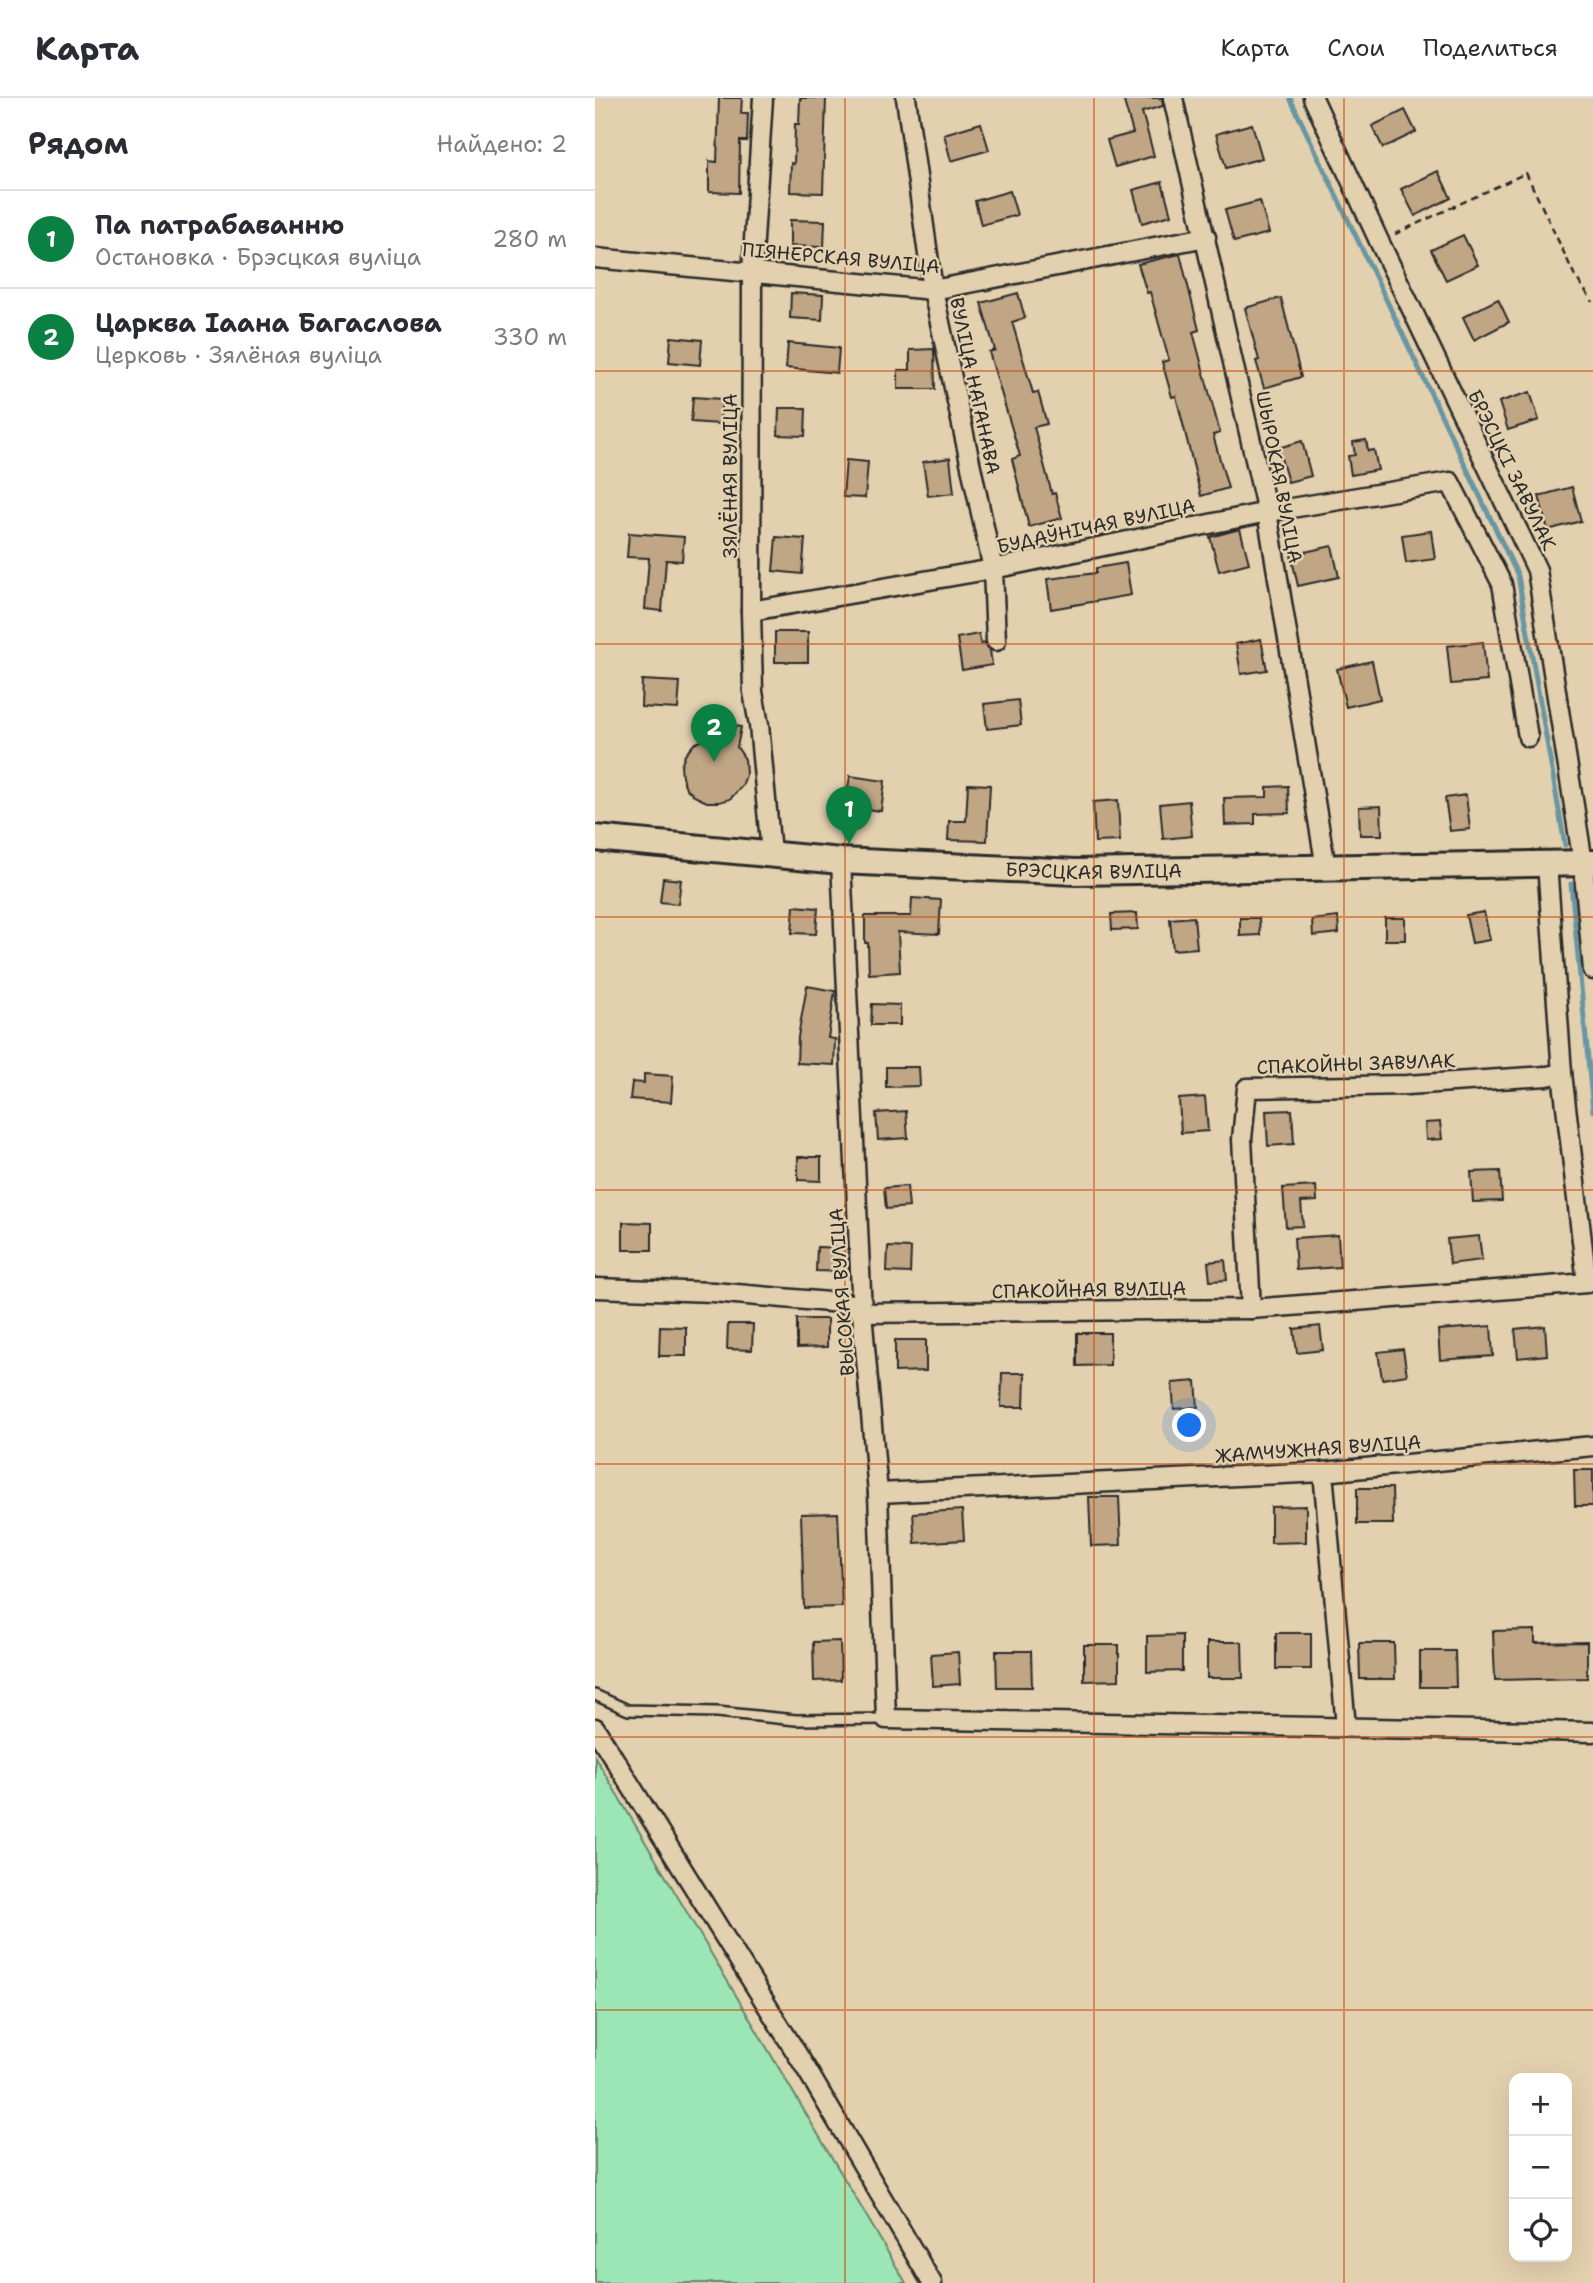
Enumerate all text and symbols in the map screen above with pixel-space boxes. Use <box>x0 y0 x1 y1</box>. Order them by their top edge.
text: Карта <box>35 26 139 71</box>
text: Карта <box>1221 32 1289 64</box>
text: Слои <box>1327 32 1385 64</box>
text: Поделиться <box>1423 32 1558 64</box>
text: Рядом <box>28 123 128 164</box>
text: Найдено: 2 <box>437 129 567 159</box>
text: Па патрабаванню <box>95 207 345 242</box>
text: 1 <box>46 224 56 254</box>
text: 280 m <box>492 224 567 254</box>
street label: ПІЯНЕРСКАЯ ВУЛІЦА <box>741 237 941 279</box>
text: Остановка · Брэсцкая вуліца <box>95 242 421 272</box>
street label: ВУЛІЦА НАГАНАВА <box>944 295 1006 477</box>
text: Царква Іаана Багаслова <box>95 305 442 340</box>
text: 2 <box>43 322 59 352</box>
text: 330 m <box>493 322 567 352</box>
text: Церковь · Зялёная вуліца <box>95 340 382 370</box>
street label: БРЭСЦКІ ЗАВУЛАК <box>1462 385 1562 555</box>
street label: ШЫРОКАЯ ВУЛІЦА <box>1250 389 1308 566</box>
street label: ЗЯЛЁНАЯ ВУЛІЦА <box>718 393 743 559</box>
street label: БУДАЎНІЧАЯ ВУЛІЦА <box>995 493 1198 559</box>
pin: 2 <box>691 704 737 762</box>
pin: 1 <box>826 786 872 844</box>
street label: БРЭСЦКАЯ ВУЛІЦА <box>1005 856 1182 885</box>
street label: СПАКОЙНЫ ЗАВУЛАК <box>1256 1048 1456 1080</box>
street label: ВЫСОКАЯ ВУЛІЦА <box>824 1207 860 1377</box>
street label: СПАКОЙНАЯ ВУЛІЦА <box>992 1276 1187 1304</box>
your location <box>1172 1408 1206 1442</box>
street label: ЖАМЧУЖНАЯ ВУЛІЦА <box>1214 1429 1422 1469</box>
map controls <box>1509 2073 1572 2262</box>
button: + <box>1509 2073 1572 2136</box>
button: − <box>1509 2136 1572 2199</box>
button: locate <box>1509 2199 1572 2262</box>

